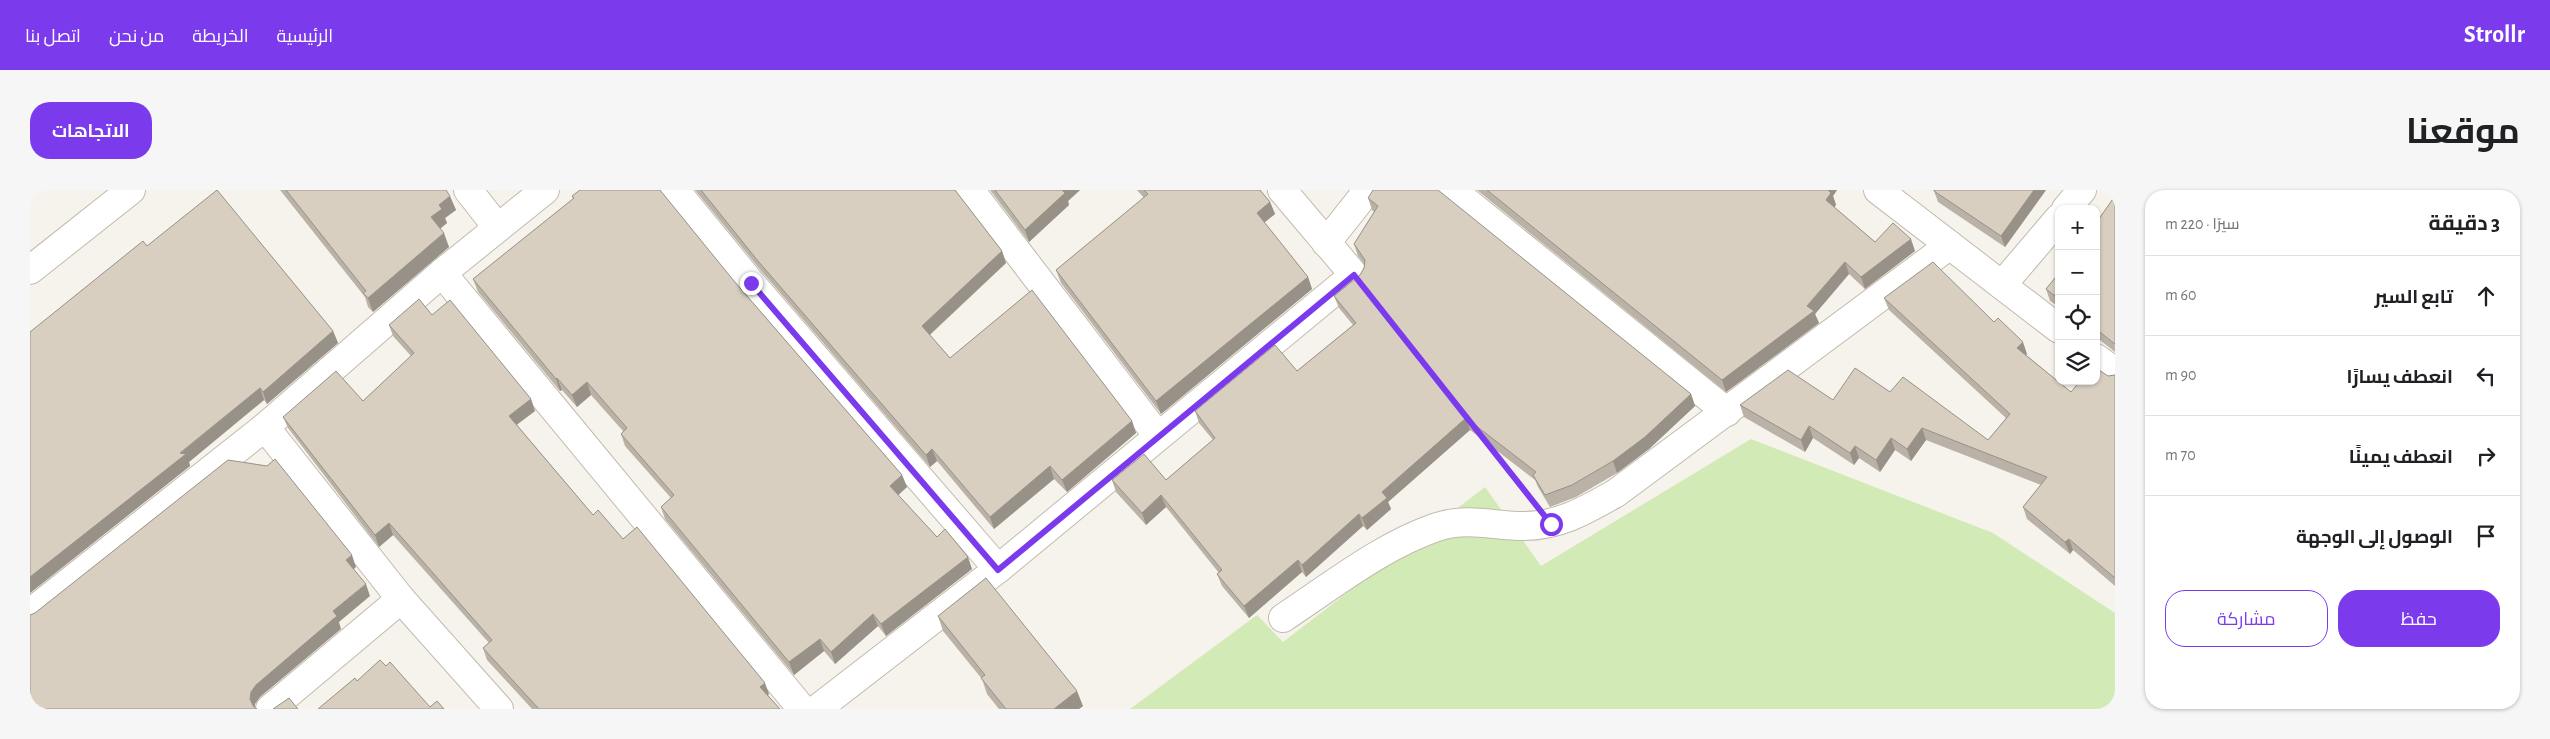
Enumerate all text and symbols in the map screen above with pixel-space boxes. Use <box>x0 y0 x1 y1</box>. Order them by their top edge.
text: Strollr <box>2464 23 2525 47</box>
text: اتصل بنا <box>25 28 81 46</box>
text: من نحن <box>109 28 164 46</box>
text: الخريطة <box>192 28 249 46</box>
text: الرئيسية <box>277 28 333 46</box>
button: الاتجاهات <box>30 102 152 159</box>
text: موقعنا <box>2406 115 2520 150</box>
map controls <box>2055 205 2100 385</box>
button: + <box>2055 205 2100 250</box>
text: 3 دقيقة <box>2428 213 2500 234</box>
text: سيرًا · 220 m <box>2165 216 2239 232</box>
button: − <box>2055 250 2100 295</box>
route end <box>740 272 763 295</box>
icon: ahead <box>2472 282 2500 310</box>
text: 60 m <box>2165 287 2196 303</box>
text: تابع السير <box>2375 288 2453 307</box>
button: locate <box>2055 295 2100 340</box>
button: layers <box>2055 340 2100 385</box>
icon: left <box>2472 362 2500 390</box>
text: 90 m <box>2165 367 2196 383</box>
text: انعطف يسارًا <box>2347 368 2453 387</box>
icon: right <box>2472 442 2500 470</box>
text: 70 m <box>2165 447 2196 463</box>
text: انعطف يمينًا <box>2349 448 2453 467</box>
route start <box>1540 513 1563 536</box>
icon: arrive <box>2472 522 2500 550</box>
text: الوصول إلى الوجهة <box>2296 528 2453 547</box>
button: مشاركة <box>2165 590 2328 647</box>
button: حفظ <box>2338 590 2500 647</box>

